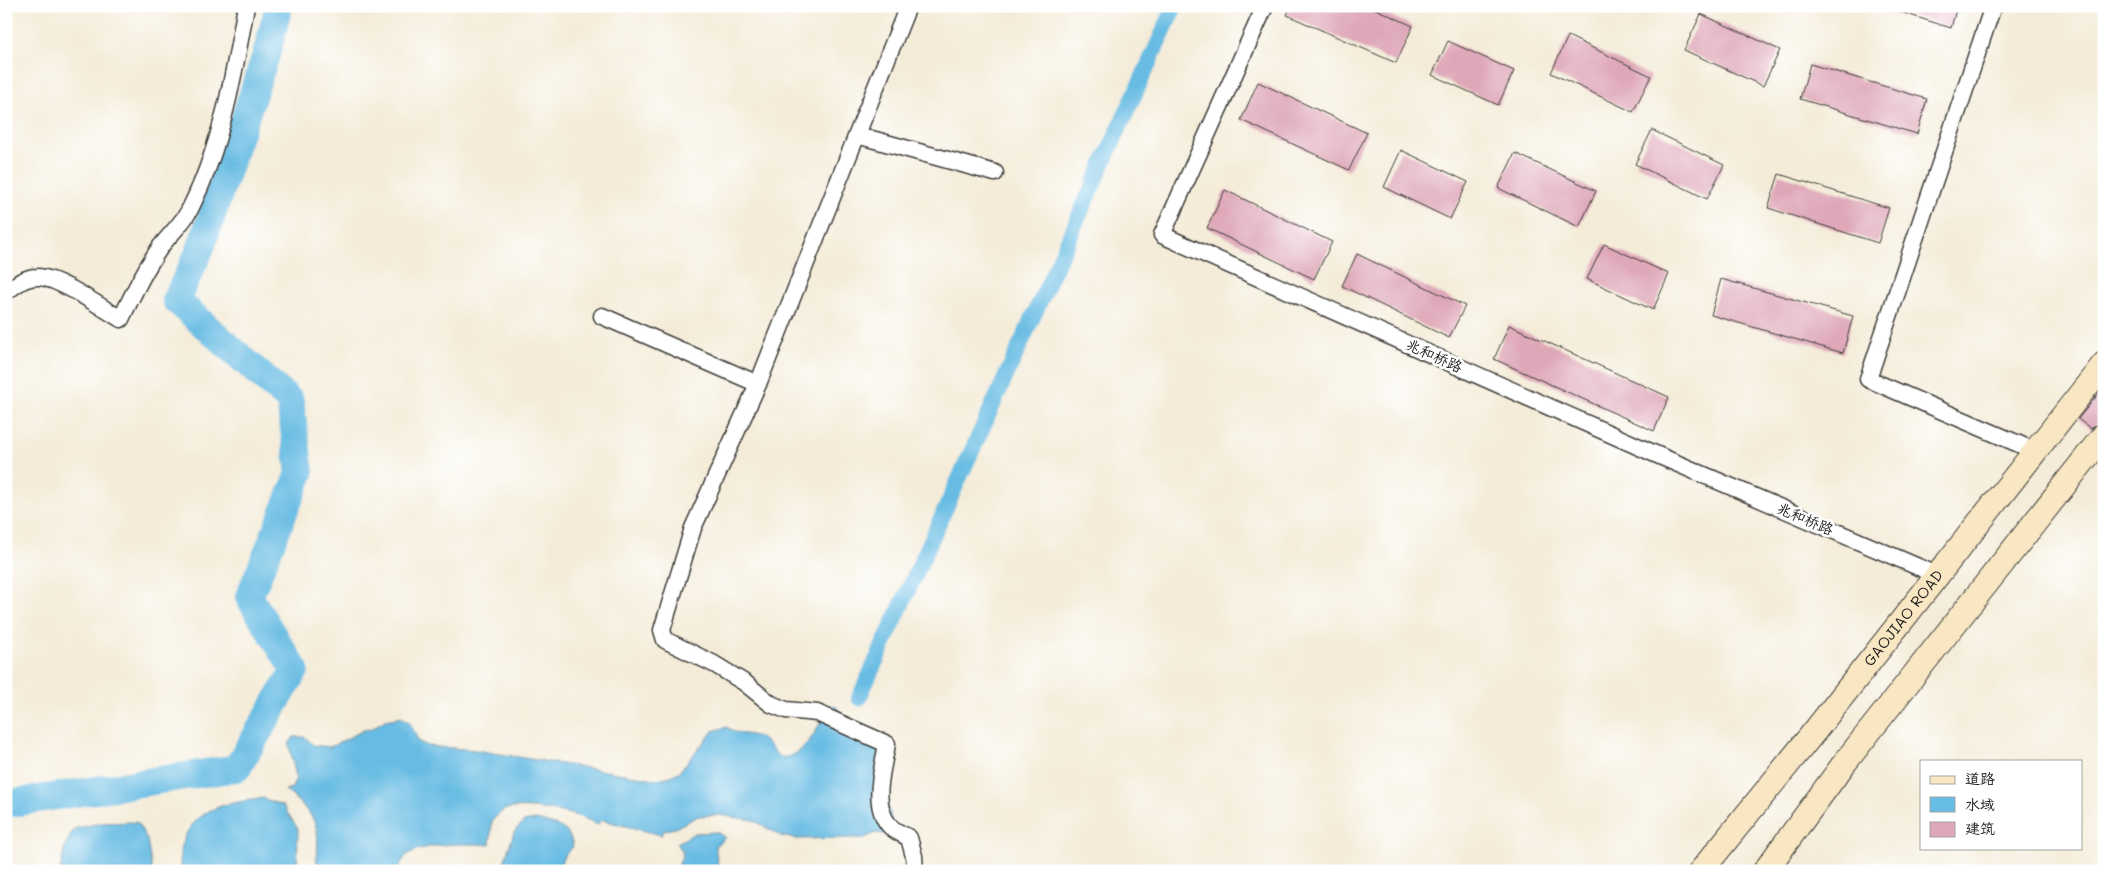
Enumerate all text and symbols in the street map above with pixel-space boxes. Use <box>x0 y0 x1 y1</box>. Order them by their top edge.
street label: 兆和桥路 <box>1403 334 1466 376</box>
street label: 兆和桥路 <box>1774 497 1837 539</box>
street label: GAOJIAO ROAD <box>1859 565 1947 670</box>
legend <box>1920 760 2082 850</box>
text: 道路 <box>1965 768 1995 788</box>
text: 水域 <box>1965 794 1995 814</box>
text: 建筑 <box>1965 818 1995 838</box>

